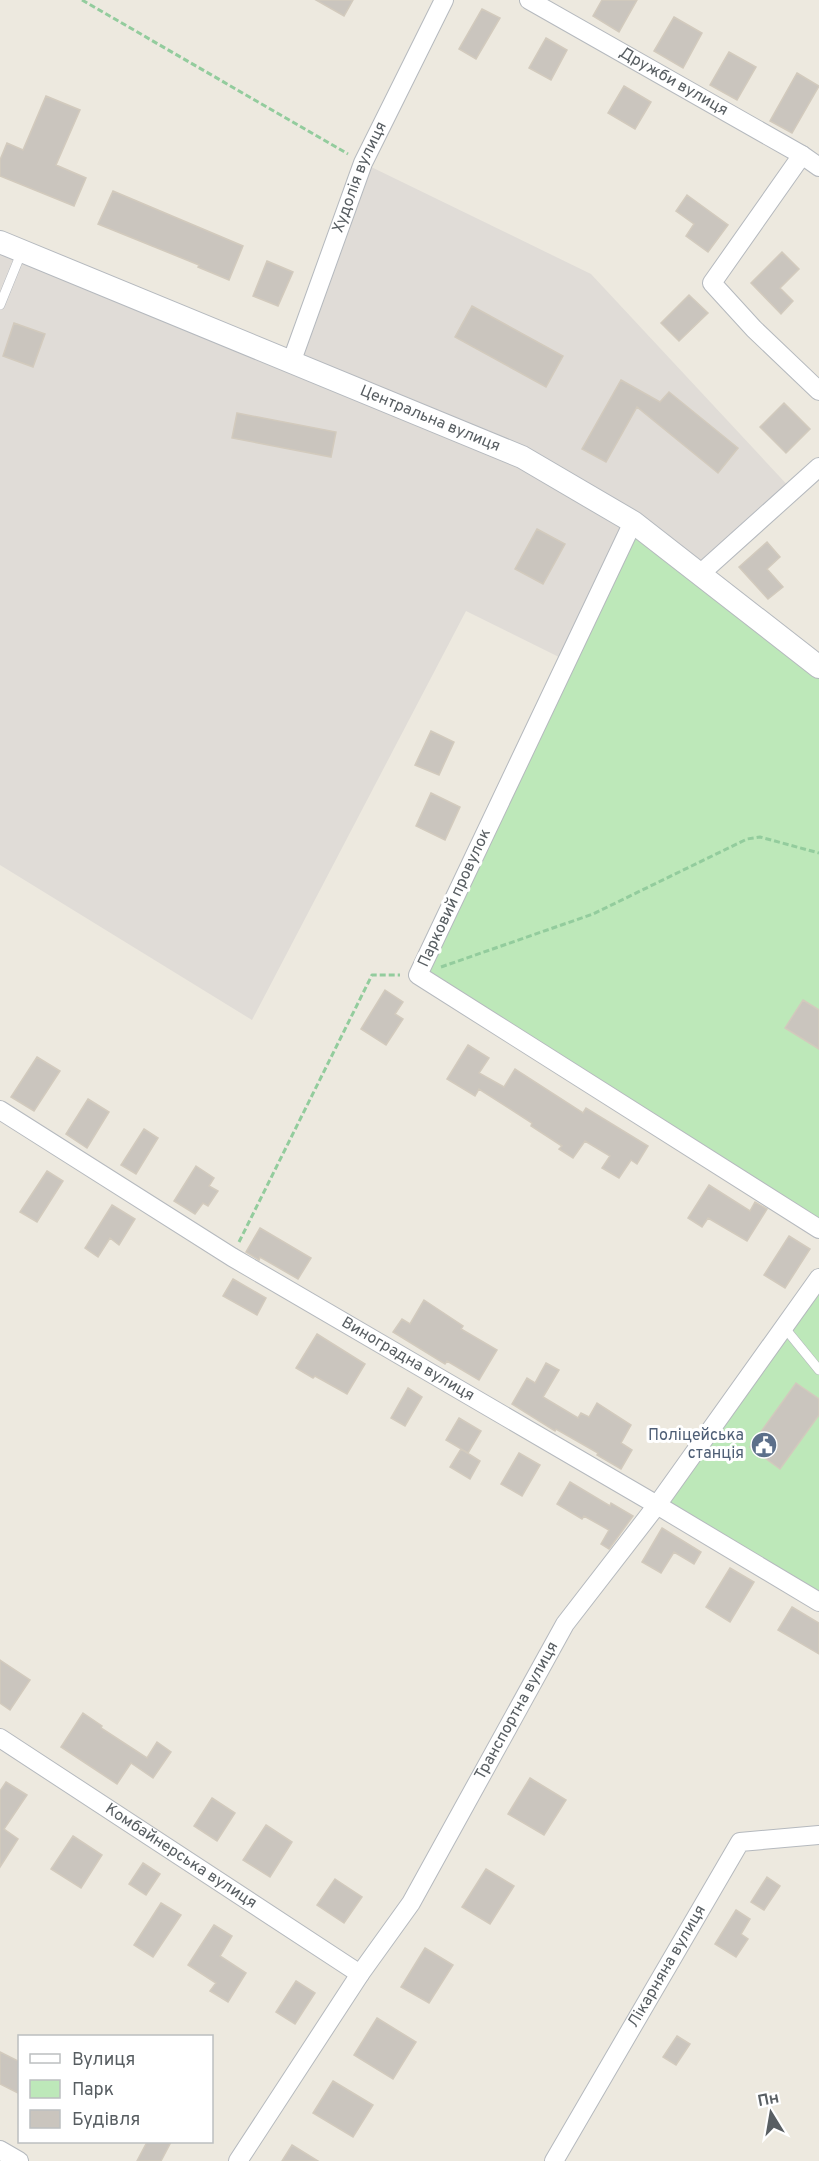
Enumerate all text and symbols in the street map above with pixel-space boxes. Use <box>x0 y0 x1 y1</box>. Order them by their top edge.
street label: Дружби вулиця <box>615 43 731 121</box>
street label: Худолія вулиця <box>329 119 392 236</box>
street label: Центральна вулиця <box>357 381 503 457</box>
street label: Парковий провулок <box>414 826 496 970</box>
street label: Виноградна вулиця <box>337 1313 478 1406</box>
place label: Поліцейська станція <box>648 1426 744 1464</box>
public building icon: Поліцейська станція <box>749 1430 779 1460</box>
street label: Транспортна вулиця <box>471 1638 563 1784</box>
street label: Комбайнерська вулиця <box>101 1799 260 1913</box>
street label: Лікарняна вулиця <box>624 1902 711 2032</box>
legend <box>18 2035 213 2143</box>
text: Вулиця <box>72 2049 135 2072</box>
text: Парк <box>72 2079 114 2102</box>
north arrow <box>741 2083 801 2143</box>
text: Пн <box>756 2088 781 2112</box>
text: Будівля <box>72 2109 140 2132</box>

